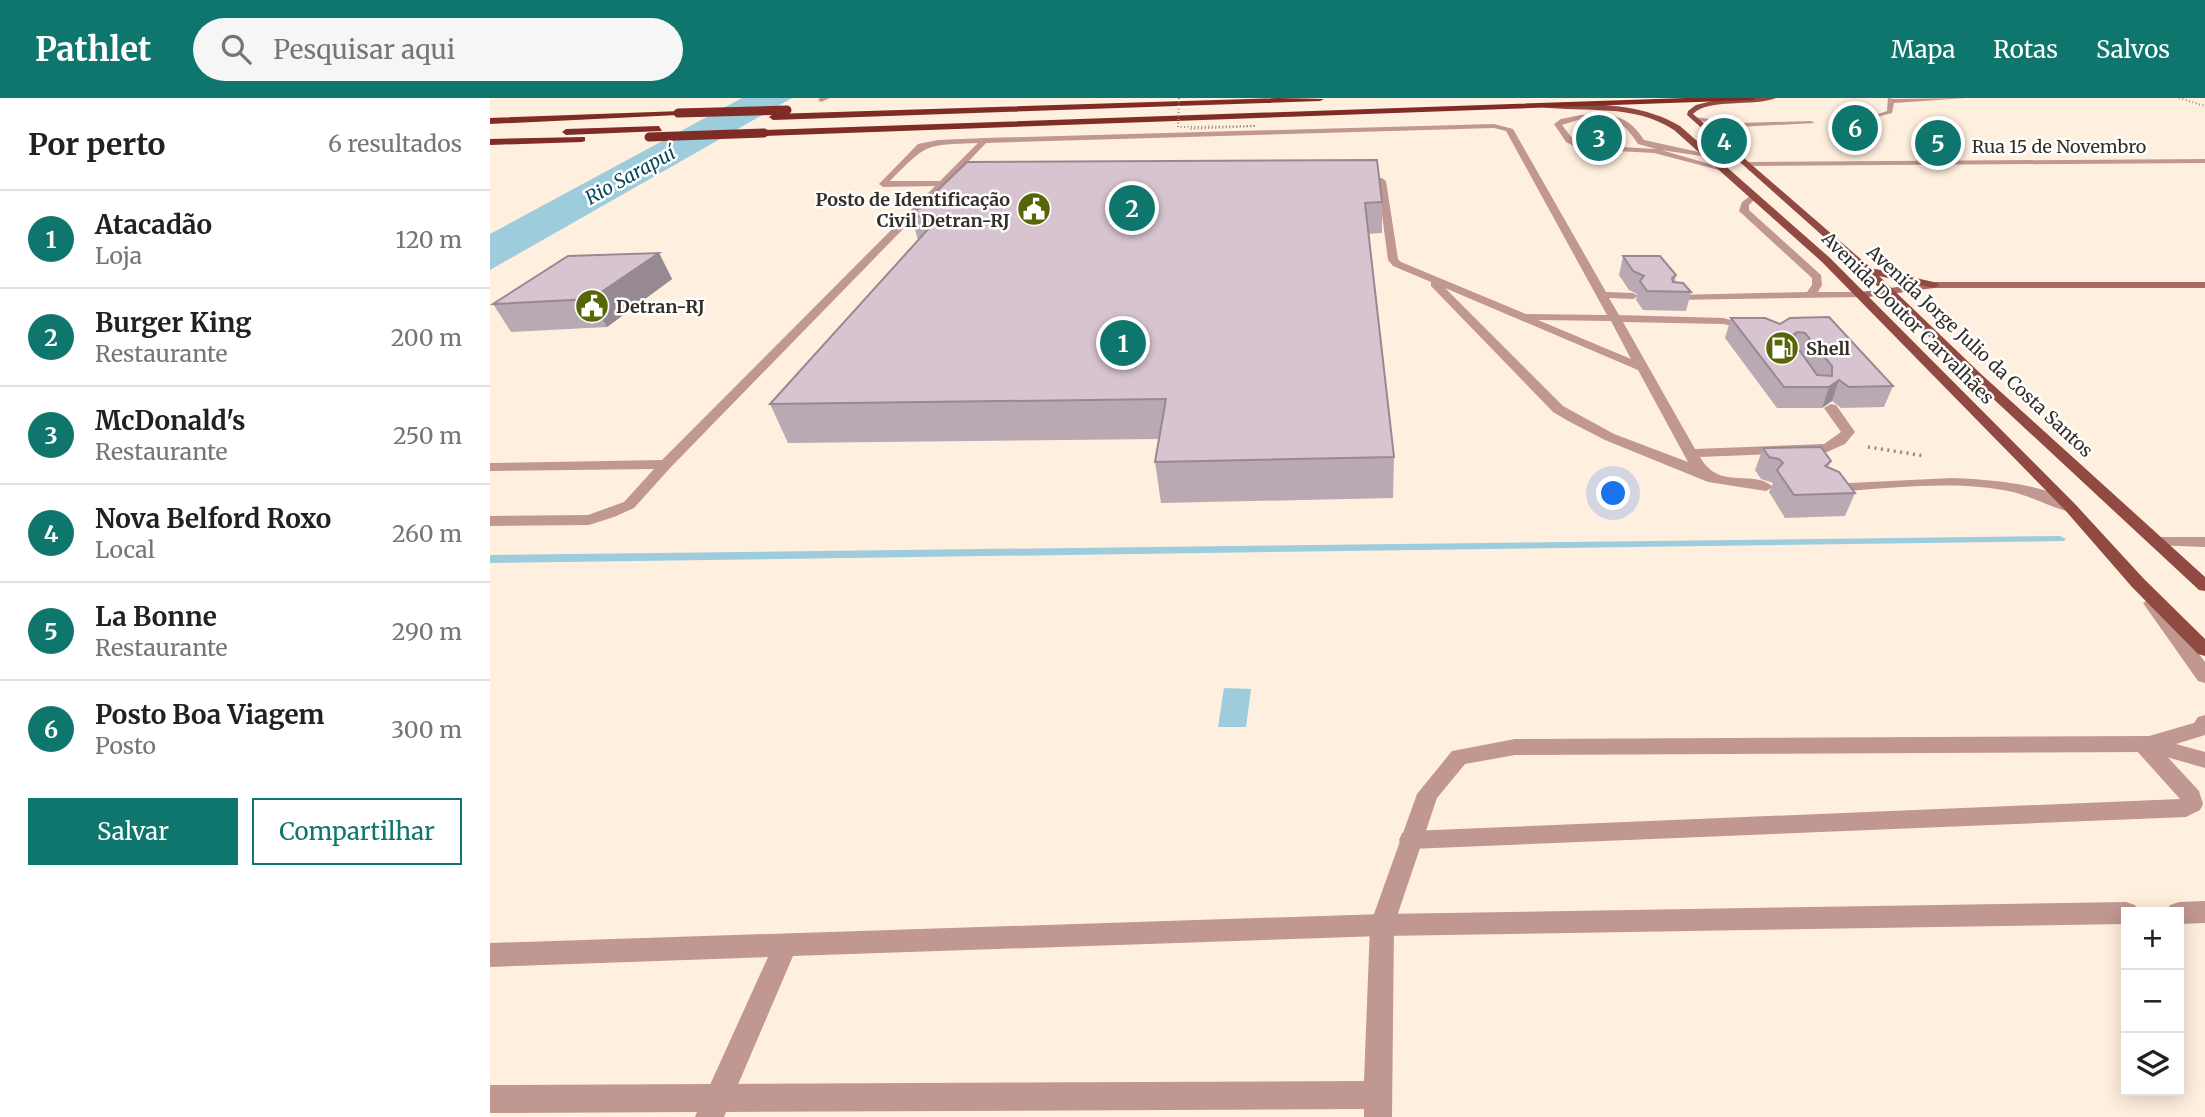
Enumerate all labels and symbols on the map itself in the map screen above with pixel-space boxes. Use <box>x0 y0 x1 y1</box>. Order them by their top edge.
pin: 6 <box>1832 102 1878 154</box>
pin: 3 <box>1576 112 1622 164</box>
pin: 4 <box>1701 115 1747 167</box>
pin: 5 <box>1915 117 1961 169</box>
street label: Rua 15 de Novembro <box>1972 135 2146 158</box>
water label: Rio Sarapuí <box>581 139 681 210</box>
pin: 2 <box>1109 182 1155 234</box>
place label: Posto de Identificação Civil Detran-RJ <box>816 188 1010 232</box>
public building icon: Posto de Identificação Civil Detran-RJ <box>1015 190 1053 228</box>
street label: Avenida Doutor Carvalhães <box>1816 226 1999 409</box>
street label: Avenida Jorge Julio da Costa Santos <box>1861 239 2098 462</box>
public building icon: Detran-RJ <box>573 287 611 325</box>
place label: Detran-RJ <box>616 295 705 318</box>
pin: 1 <box>1100 317 1146 369</box>
fuel station icon: Shell <box>1763 329 1801 367</box>
place label: Shell <box>1806 337 1850 360</box>
your location <box>1596 476 1630 510</box>

